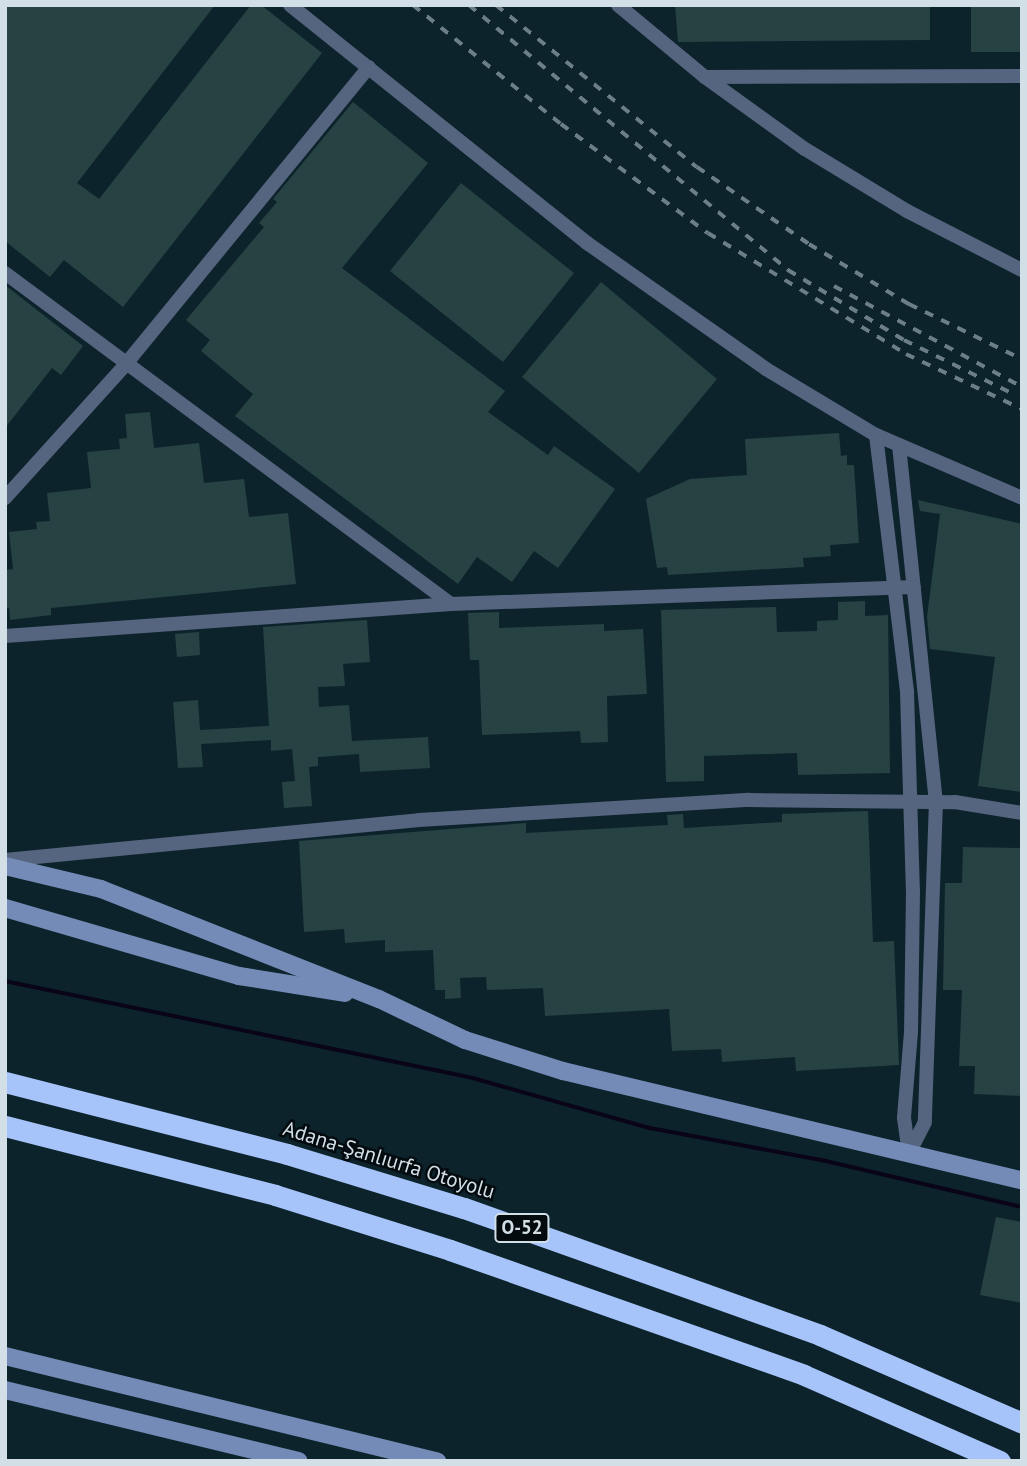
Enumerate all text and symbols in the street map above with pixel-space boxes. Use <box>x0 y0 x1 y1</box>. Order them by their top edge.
street label: Adana-Şanlıurfa Otoyolu <box>280 1116 498 1204</box>
road number: O-52 <box>494 1212 550 1244</box>

